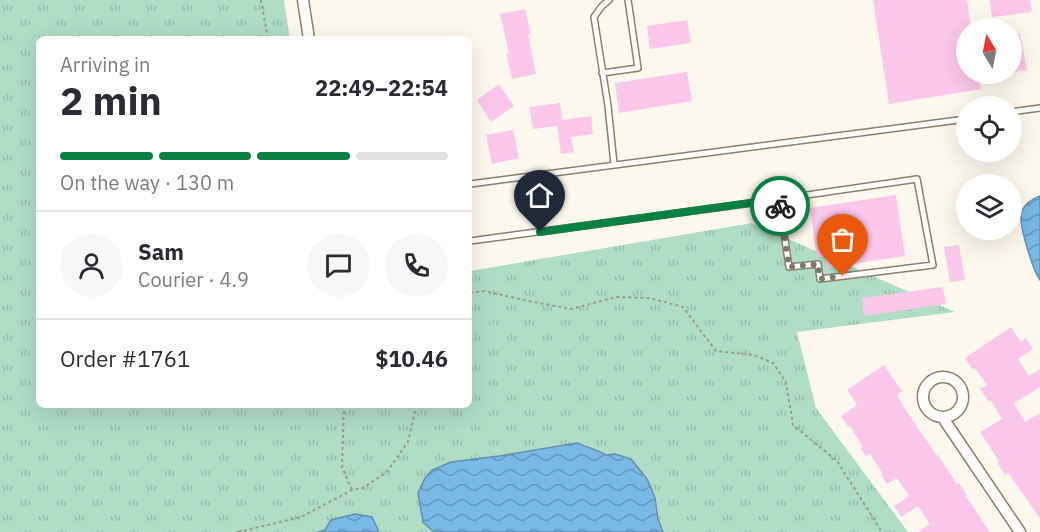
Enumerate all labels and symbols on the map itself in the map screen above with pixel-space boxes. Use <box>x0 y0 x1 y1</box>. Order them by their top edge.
north arrow <box>956 18 1022 84</box>
pin <box>514 170 565 232</box>
courier <box>750 176 810 236</box>
pin <box>817 214 868 276</box>

